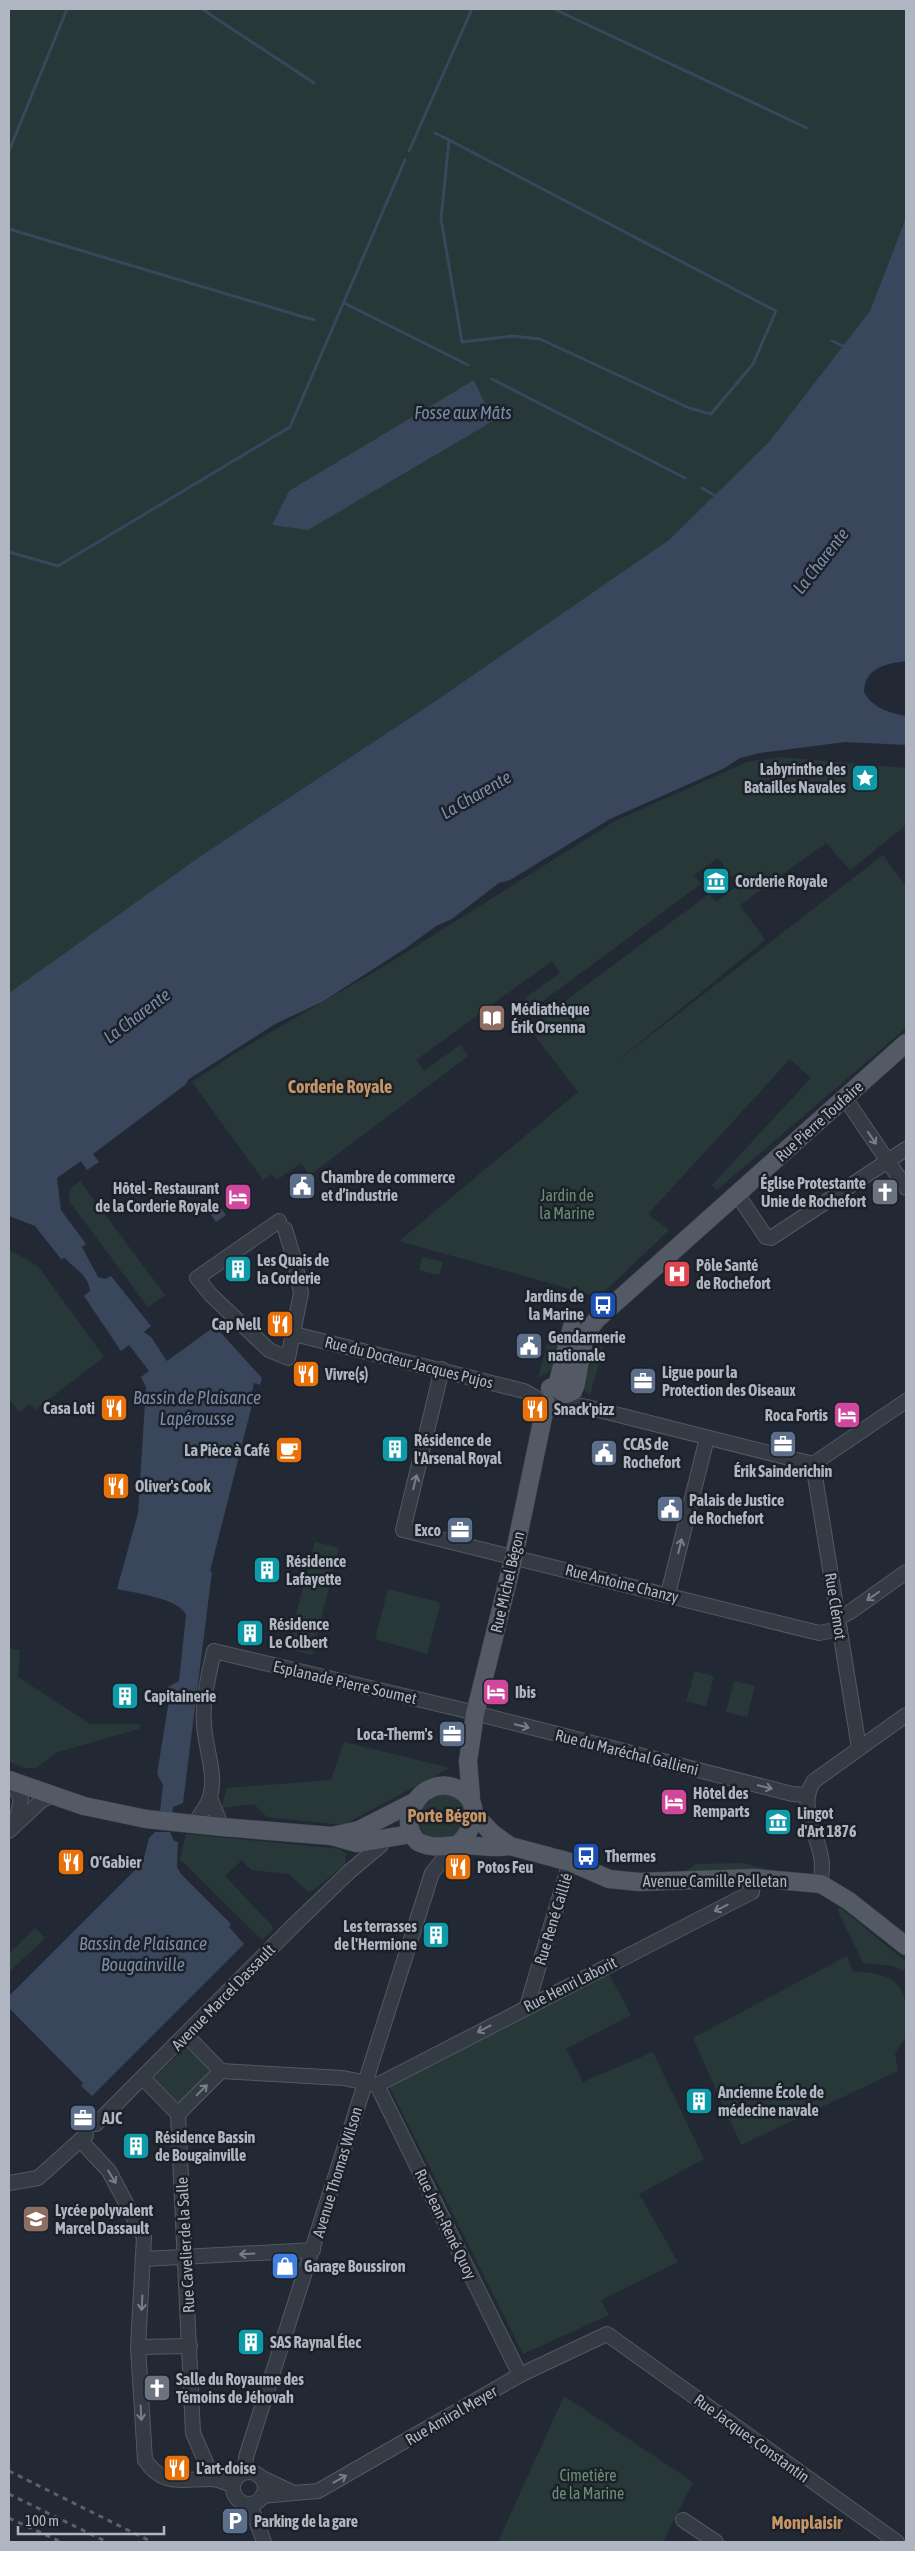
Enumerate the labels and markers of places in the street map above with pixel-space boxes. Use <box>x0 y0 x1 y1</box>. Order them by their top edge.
place label: Labyrinthe des Batailles Navales <box>744 760 846 796</box>
place icon: Labyrinthe des Batailles Navales <box>850 763 880 793</box>
museum icon: Corderie Royale <box>701 866 731 896</box>
place label: Corderie Royale <box>735 872 828 890</box>
place label: Médiathèque Érik Orsenna <box>511 1000 590 1036</box>
library icon: Médiathèque Érik Orsenna <box>477 1003 507 1033</box>
place label: Chambre de commerce et d’industrie <box>321 1168 455 1204</box>
public building icon: Chambre de commerce et d’industrie <box>287 1171 317 1201</box>
place label: Église Protestante Unie de Rochefort <box>760 1174 866 1210</box>
church icon: Église Protestante Unie de Rochefort <box>870 1177 900 1207</box>
place label: Hôtel - Restaurant de la Corderie Royale <box>95 1179 219 1215</box>
hotel icon: Hôtel - Restaurant de la Corderie Royale <box>223 1182 253 1212</box>
place label: Les Quais de la Corderie <box>257 1251 329 1287</box>
building icon: Les Quais de la Corderie <box>223 1254 253 1284</box>
place label: Pôle Santé de Rochefort <box>696 1256 771 1292</box>
hospital icon: Pôle Santé de Rochefort <box>662 1259 692 1289</box>
place label: Jardins de la Marine <box>524 1287 584 1323</box>
bus stop icon: Jardins de la Marine <box>588 1290 618 1320</box>
restaurant icon: Cap Nell <box>265 1309 295 1339</box>
place label: Cap Nell <box>211 1315 262 1333</box>
place label: Gendarmerie nationale <box>548 1328 626 1364</box>
public building icon: Gendarmerie nationale <box>514 1331 544 1361</box>
restaurant icon: Vivre(s) <box>291 1359 321 1389</box>
place label: Ligue pour la Protection des Oiseaux <box>662 1363 796 1399</box>
place label: Vivre(s) <box>324 1365 369 1383</box>
office icon: Ligue pour la Protection des Oiseaux <box>628 1366 658 1396</box>
restaurant icon: Casa Loti <box>99 1393 129 1423</box>
restaurant icon: Snack'pizz <box>520 1394 550 1424</box>
place label: Casa Loti <box>43 1399 95 1417</box>
place label: Snack'pizz <box>554 1400 615 1418</box>
hotel icon: Roca Fortis <box>832 1400 862 1430</box>
place label: Roca Fortis <box>765 1406 828 1424</box>
office icon: Érik Sainderichin <box>768 1429 798 1459</box>
place label: Résidence de l'Arsenal Royal <box>414 1431 502 1467</box>
building icon: Résidence de l'Arsenal Royal <box>380 1434 410 1464</box>
cafe icon: La Pièce à Café <box>274 1435 304 1465</box>
place label: CCAS de Rochefort <box>623 1435 681 1471</box>
public building icon: CCAS de Rochefort <box>589 1438 619 1468</box>
place label: La Pièce à Café <box>184 1441 270 1459</box>
place label: Érik Sainderichin <box>734 1462 832 1480</box>
restaurant icon: Oliver's Cook <box>101 1471 131 1501</box>
place label: Oliver's Cook <box>135 1477 211 1495</box>
place label: Palais de Justice de Rochefort <box>689 1491 784 1527</box>
public building icon: Palais de Justice de Rochefort <box>655 1494 685 1524</box>
office icon: Exco <box>445 1515 475 1545</box>
place label: Exco <box>414 1521 441 1539</box>
place label: Résidence Lafayette <box>286 1552 346 1588</box>
building icon: Résidence Lafayette <box>252 1555 282 1585</box>
place label: Résidence Le Colbert <box>269 1615 329 1651</box>
building icon: Résidence Le Colbert <box>235 1618 265 1648</box>
hotel icon: Ibis <box>481 1677 511 1707</box>
building icon: Capitainerie <box>110 1681 140 1711</box>
place label: Ibis <box>515 1683 536 1701</box>
place label: Capitainerie <box>144 1687 216 1705</box>
office icon: Loca-Therm's <box>437 1719 467 1749</box>
place label: Loca-Therm's <box>357 1725 433 1743</box>
place label: Hôtel des Remparts <box>693 1784 750 1820</box>
hotel icon: Hôtel des Remparts <box>659 1787 689 1817</box>
place label: Lingot d'Art 1876 <box>797 1804 857 1840</box>
museum icon: Lingot d'Art 1876 <box>763 1807 793 1837</box>
bus stop icon: Thermes <box>571 1841 601 1871</box>
restaurant icon: O'Gabier <box>56 1847 86 1877</box>
place label: Thermes <box>605 1847 656 1865</box>
restaurant icon: Potos Feu <box>443 1852 473 1882</box>
place label: O'Gabier <box>90 1853 141 1871</box>
place label: Potos Feu <box>477 1858 533 1876</box>
place label: Les terrasses de l'Hermione <box>334 1917 417 1953</box>
building icon: Les terrasses de l'Hermione <box>421 1920 451 1950</box>
place label: Ancienne École de médecine navale <box>717 2083 824 2119</box>
building icon: Ancienne École de médecine navale <box>684 2086 714 2116</box>
office icon: AJC <box>68 2103 98 2133</box>
place label: AJC <box>101 2109 123 2127</box>
place label: Résidence Bassin de Bougainville <box>155 2128 256 2164</box>
building icon: Résidence Bassin de Bougainville <box>121 2131 151 2161</box>
place label: Lycée polyvalent Marcel Dassault <box>55 2201 153 2237</box>
school or university icon: Lycée polyvalent Marcel Dassault <box>21 2204 51 2234</box>
shop icon: Garage Boussiron <box>270 2251 300 2281</box>
place label: Garage Boussiron <box>304 2257 406 2275</box>
building icon: SAS Raynal Élec <box>236 2327 266 2357</box>
place label: SAS Raynal Élec <box>270 2333 361 2351</box>
place label: Salle du Royaume des Témoins de Jéhovah <box>176 2370 304 2406</box>
church icon: Salle du Royaume des Témoins de Jéhovah <box>142 2373 172 2403</box>
restaurant icon: L'art-doise <box>162 2453 192 2483</box>
place label: L'art-doise <box>196 2459 256 2477</box>
parking icon: Parking de la gare <box>220 2506 250 2536</box>
place label: Parking de la gare <box>254 2512 358 2530</box>

